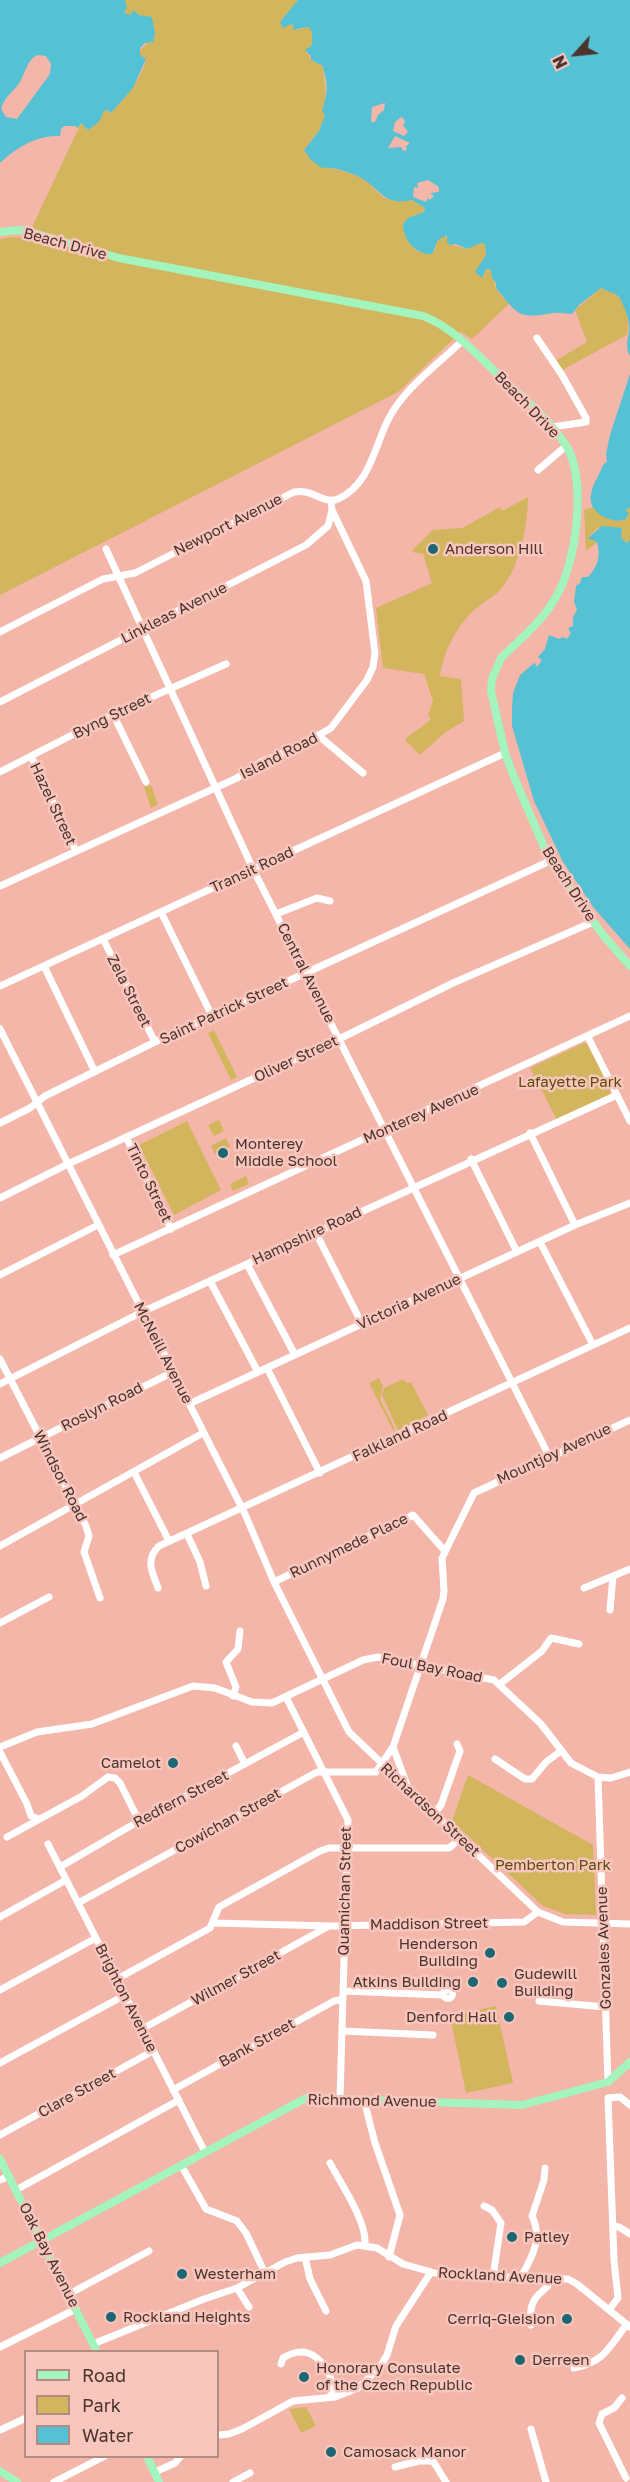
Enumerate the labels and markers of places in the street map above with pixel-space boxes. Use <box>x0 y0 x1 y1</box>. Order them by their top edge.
place label: Anderson Hill <box>445 540 543 558</box>
marker: Anderson Hill <box>426 542 440 556</box>
place label: Monterey Middle School <box>235 1135 337 1170</box>
marker: Monterey Middle School <box>216 1146 230 1160</box>
place label: Camelot <box>101 1754 161 1772</box>
marker: Camelot <box>166 1756 180 1770</box>
place label: Henderson Building <box>399 1935 478 1970</box>
marker: Henderson Building <box>483 1946 497 1960</box>
place label: Gudewill Building <box>514 1965 577 2000</box>
place label: Atkins Building <box>353 1973 461 1991</box>
marker: Atkins Building <box>466 1975 480 1989</box>
marker: Gudewill Building <box>495 1976 509 1990</box>
place label: Denford Hall <box>406 2008 497 2026</box>
marker: Denford Hall <box>502 2010 516 2024</box>
place label: Patley <box>524 2228 569 2246</box>
marker: Patley <box>505 2230 519 2244</box>
place label: Westerham <box>194 2265 276 2283</box>
marker: Westerham <box>175 2267 189 2281</box>
place label: Rockland Heights <box>123 2308 251 2326</box>
marker: Rockland Heights <box>104 2310 118 2324</box>
place label: Cerriq-Gleision <box>447 2310 555 2328</box>
marker: Cerriq-Gleision <box>560 2312 574 2326</box>
place label: Derreen <box>532 2351 589 2369</box>
marker: Derreen <box>513 2353 527 2367</box>
place label: Honorary Consulate of the Czech Republic <box>316 2359 473 2394</box>
marker: Honorary Consulate of the Czech Republic <box>297 2370 311 2384</box>
place label: Camosack Manor <box>343 2443 466 2461</box>
marker: Camosack Manor <box>324 2445 338 2459</box>

